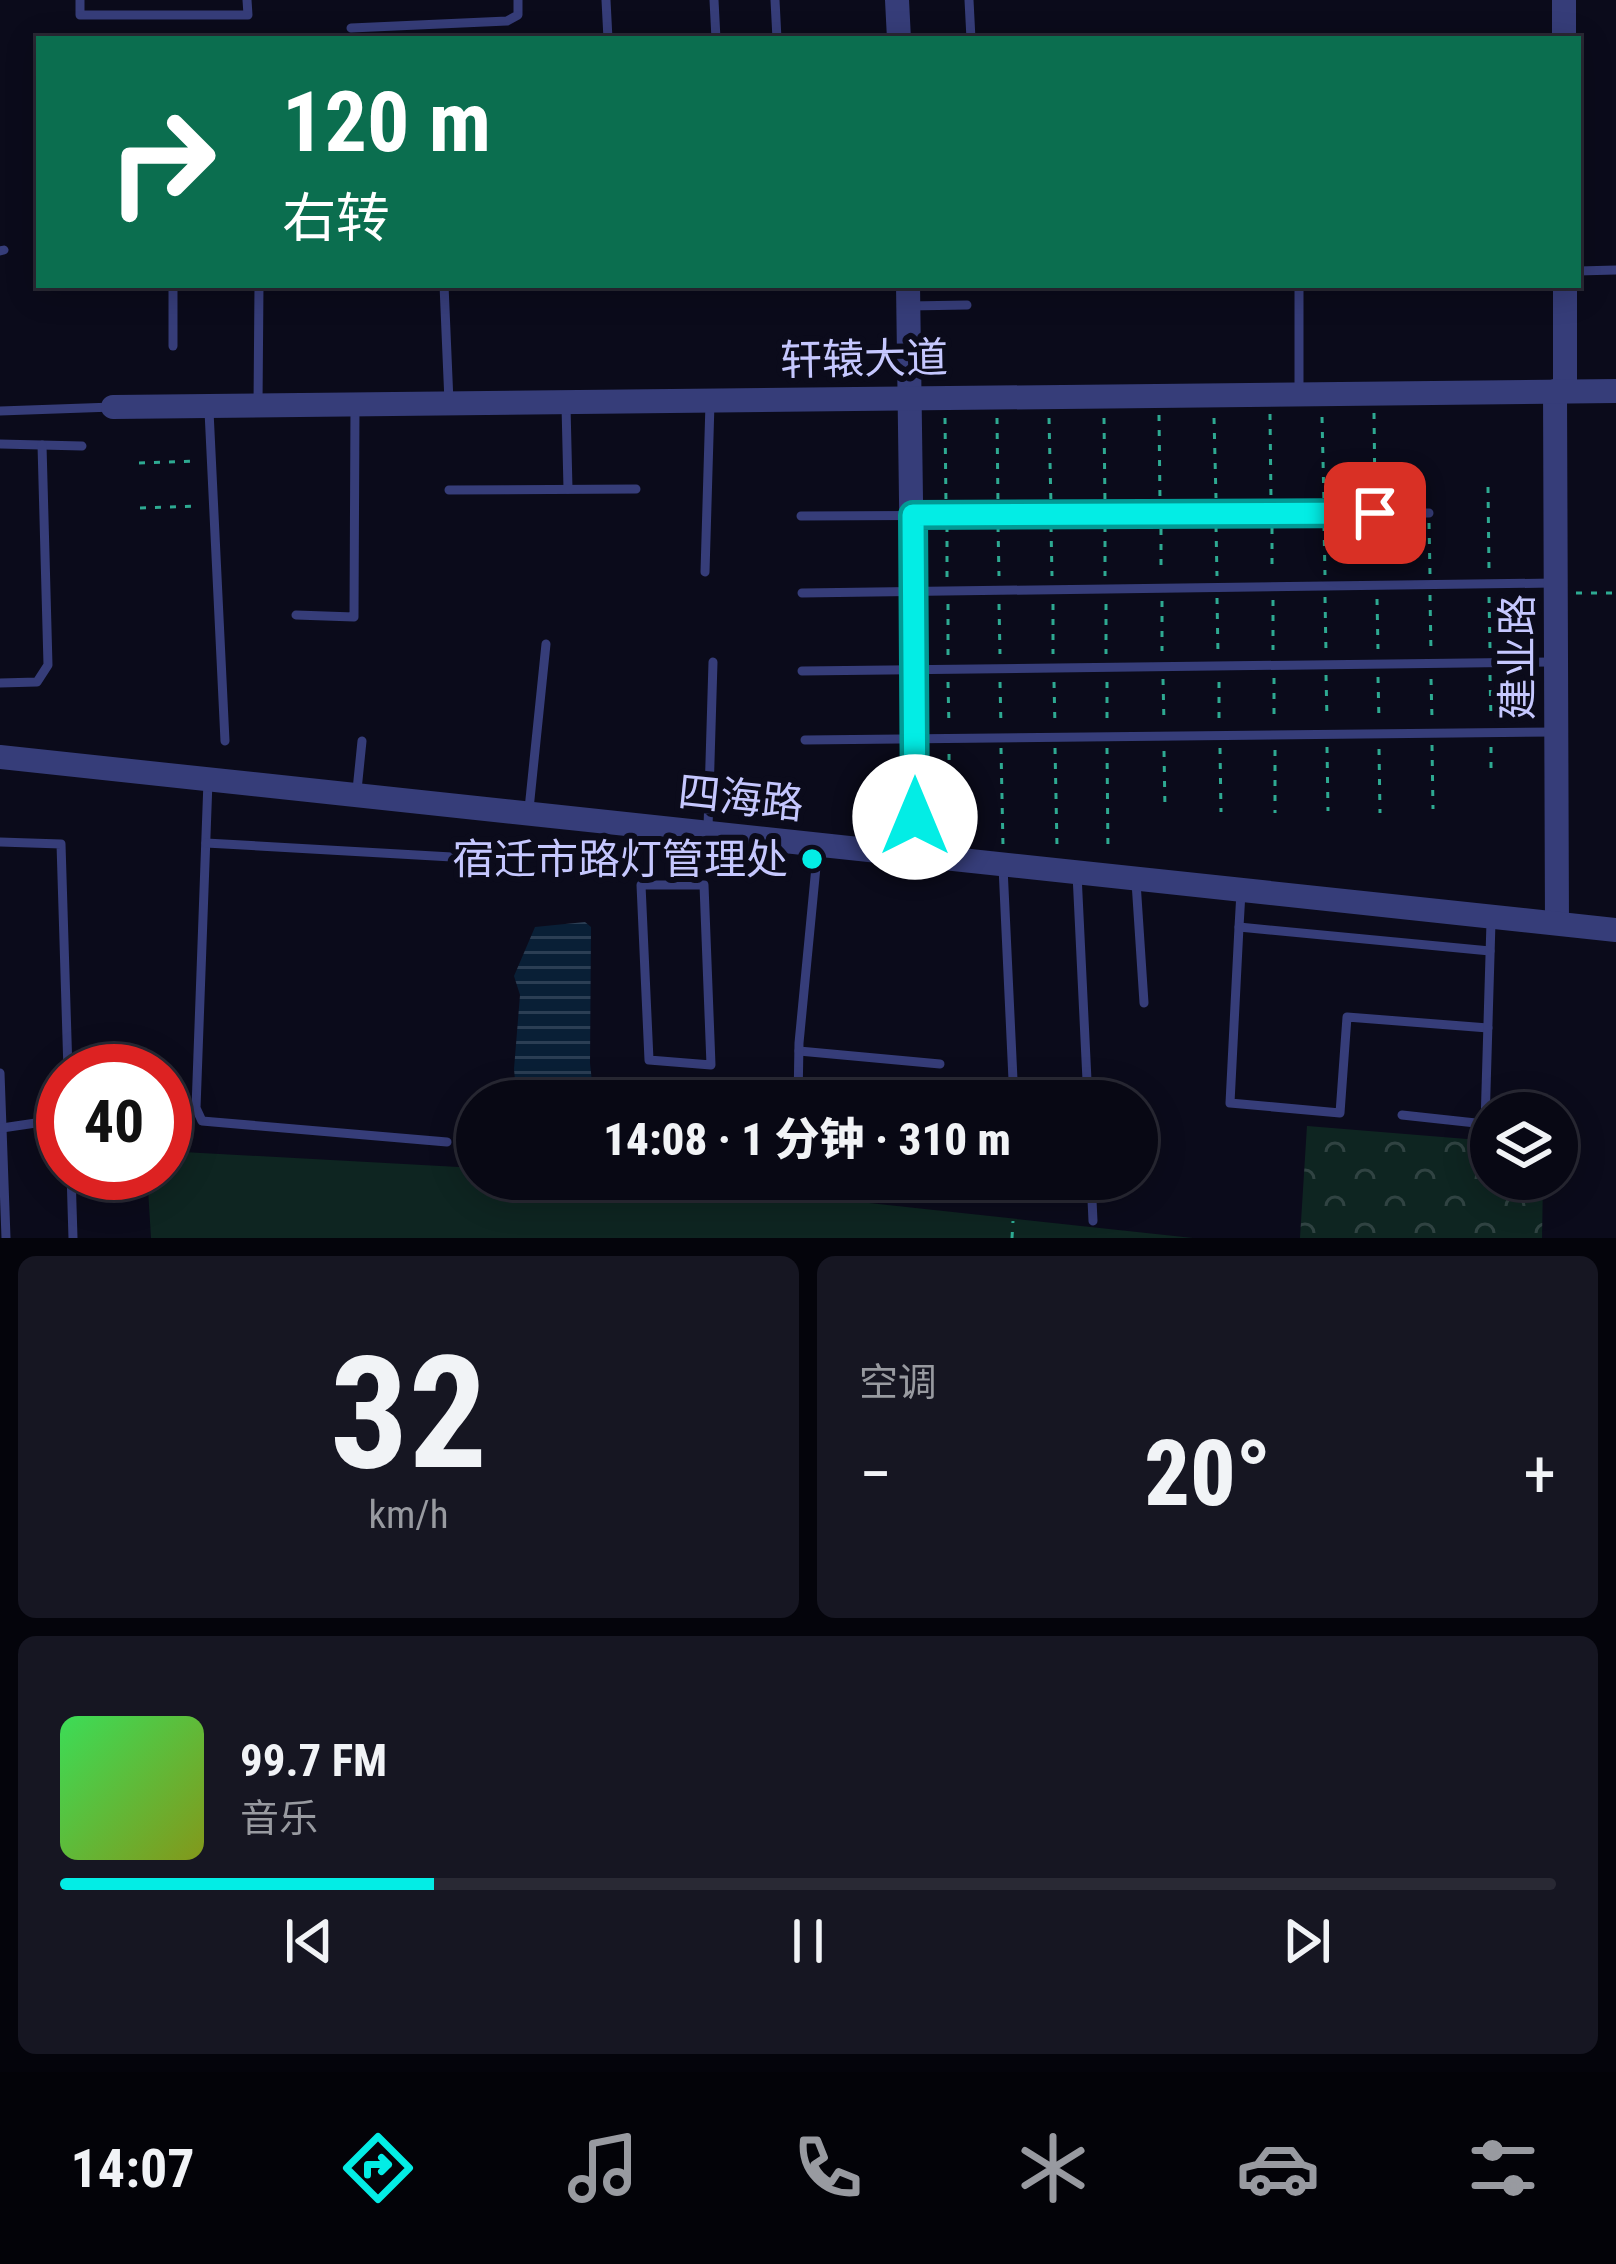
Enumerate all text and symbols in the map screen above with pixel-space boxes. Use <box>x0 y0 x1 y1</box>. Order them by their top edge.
text: 120 m <box>282 73 491 172</box>
icon: right <box>84 84 240 240</box>
text: 右转 <box>282 187 390 250</box>
street label: 轩辕大道 <box>780 333 948 385</box>
pin <box>1324 462 1426 564</box>
icon: arrive <box>1342 480 1408 546</box>
street label: 建业路 <box>1493 594 1542 720</box>
position arrow <box>852 754 978 880</box>
street label: 四海路 <box>676 767 806 829</box>
place label: 宿迁市路灯管理处 <box>452 835 788 884</box>
marker: 宿迁市路灯管理处 <box>799 846 825 872</box>
speed limit sign: 40 <box>36 1044 192 1200</box>
map controls <box>1470 1092 1578 1200</box>
button: layers <box>1470 1092 1578 1200</box>
text: 14:08 · 1 分钟 · 310 m <box>603 1113 1011 1166</box>
text: 32 <box>330 1322 487 1505</box>
text: 空调 <box>859 1360 937 1406</box>
text: 20° <box>1144 1422 1271 1527</box>
text: − <box>859 1436 892 1513</box>
text: + <box>1523 1436 1556 1513</box>
text: km/h <box>368 1492 449 1538</box>
text: 99.7 FM <box>240 1734 387 1787</box>
text: 音乐 <box>240 1796 318 1842</box>
icon: previous <box>276 1908 342 1974</box>
icon: pause <box>775 1908 841 1974</box>
icon: next <box>1274 1908 1340 1974</box>
icon: directions <box>336 2126 420 2210</box>
icon: music <box>561 2126 645 2210</box>
icon: phone <box>786 2126 870 2210</box>
icon: climate <box>1011 2126 1095 2210</box>
icon: car <box>1236 2126 1320 2210</box>
icon: filters <box>1461 2126 1545 2210</box>
text: 14:07 <box>71 2137 195 2200</box>

